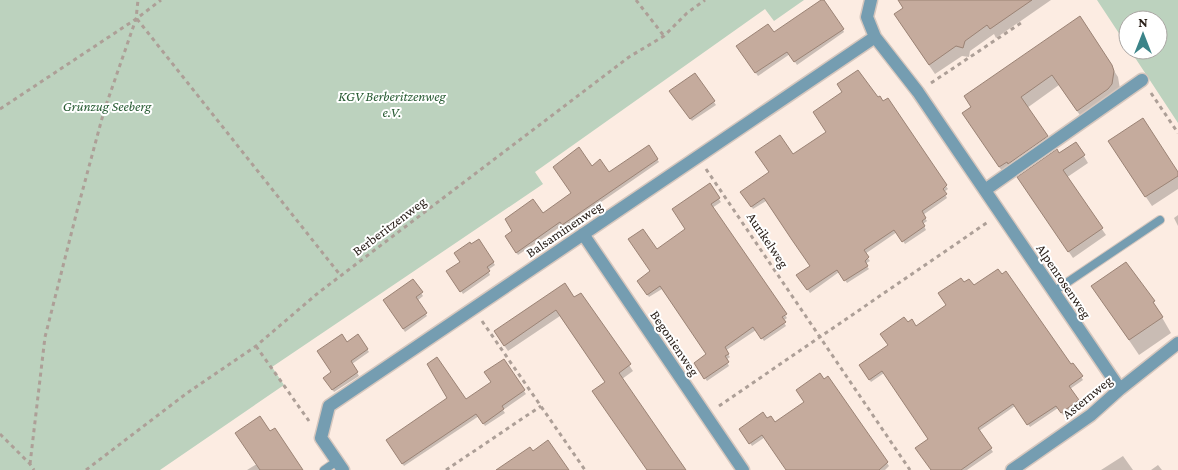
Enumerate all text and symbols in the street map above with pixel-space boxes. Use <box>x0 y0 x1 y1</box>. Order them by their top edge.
north arrow <box>1118 10 1168 60</box>
text: N <box>1138 14 1148 30</box>
park label: KGV Berberitzenweg e.V. <box>338 88 447 120</box>
park label: Grünzug Seeberg <box>63 98 152 114</box>
street label: Berberitzenweg <box>349 193 429 259</box>
street label: Balsaminenweg <box>523 197 606 261</box>
street label: Aurikelweg <box>744 209 792 271</box>
street label: Alpenrosenweg <box>1033 241 1095 322</box>
street label: Begonienweg <box>647 307 703 379</box>
street label: Asternweg <box>1059 372 1115 422</box>

